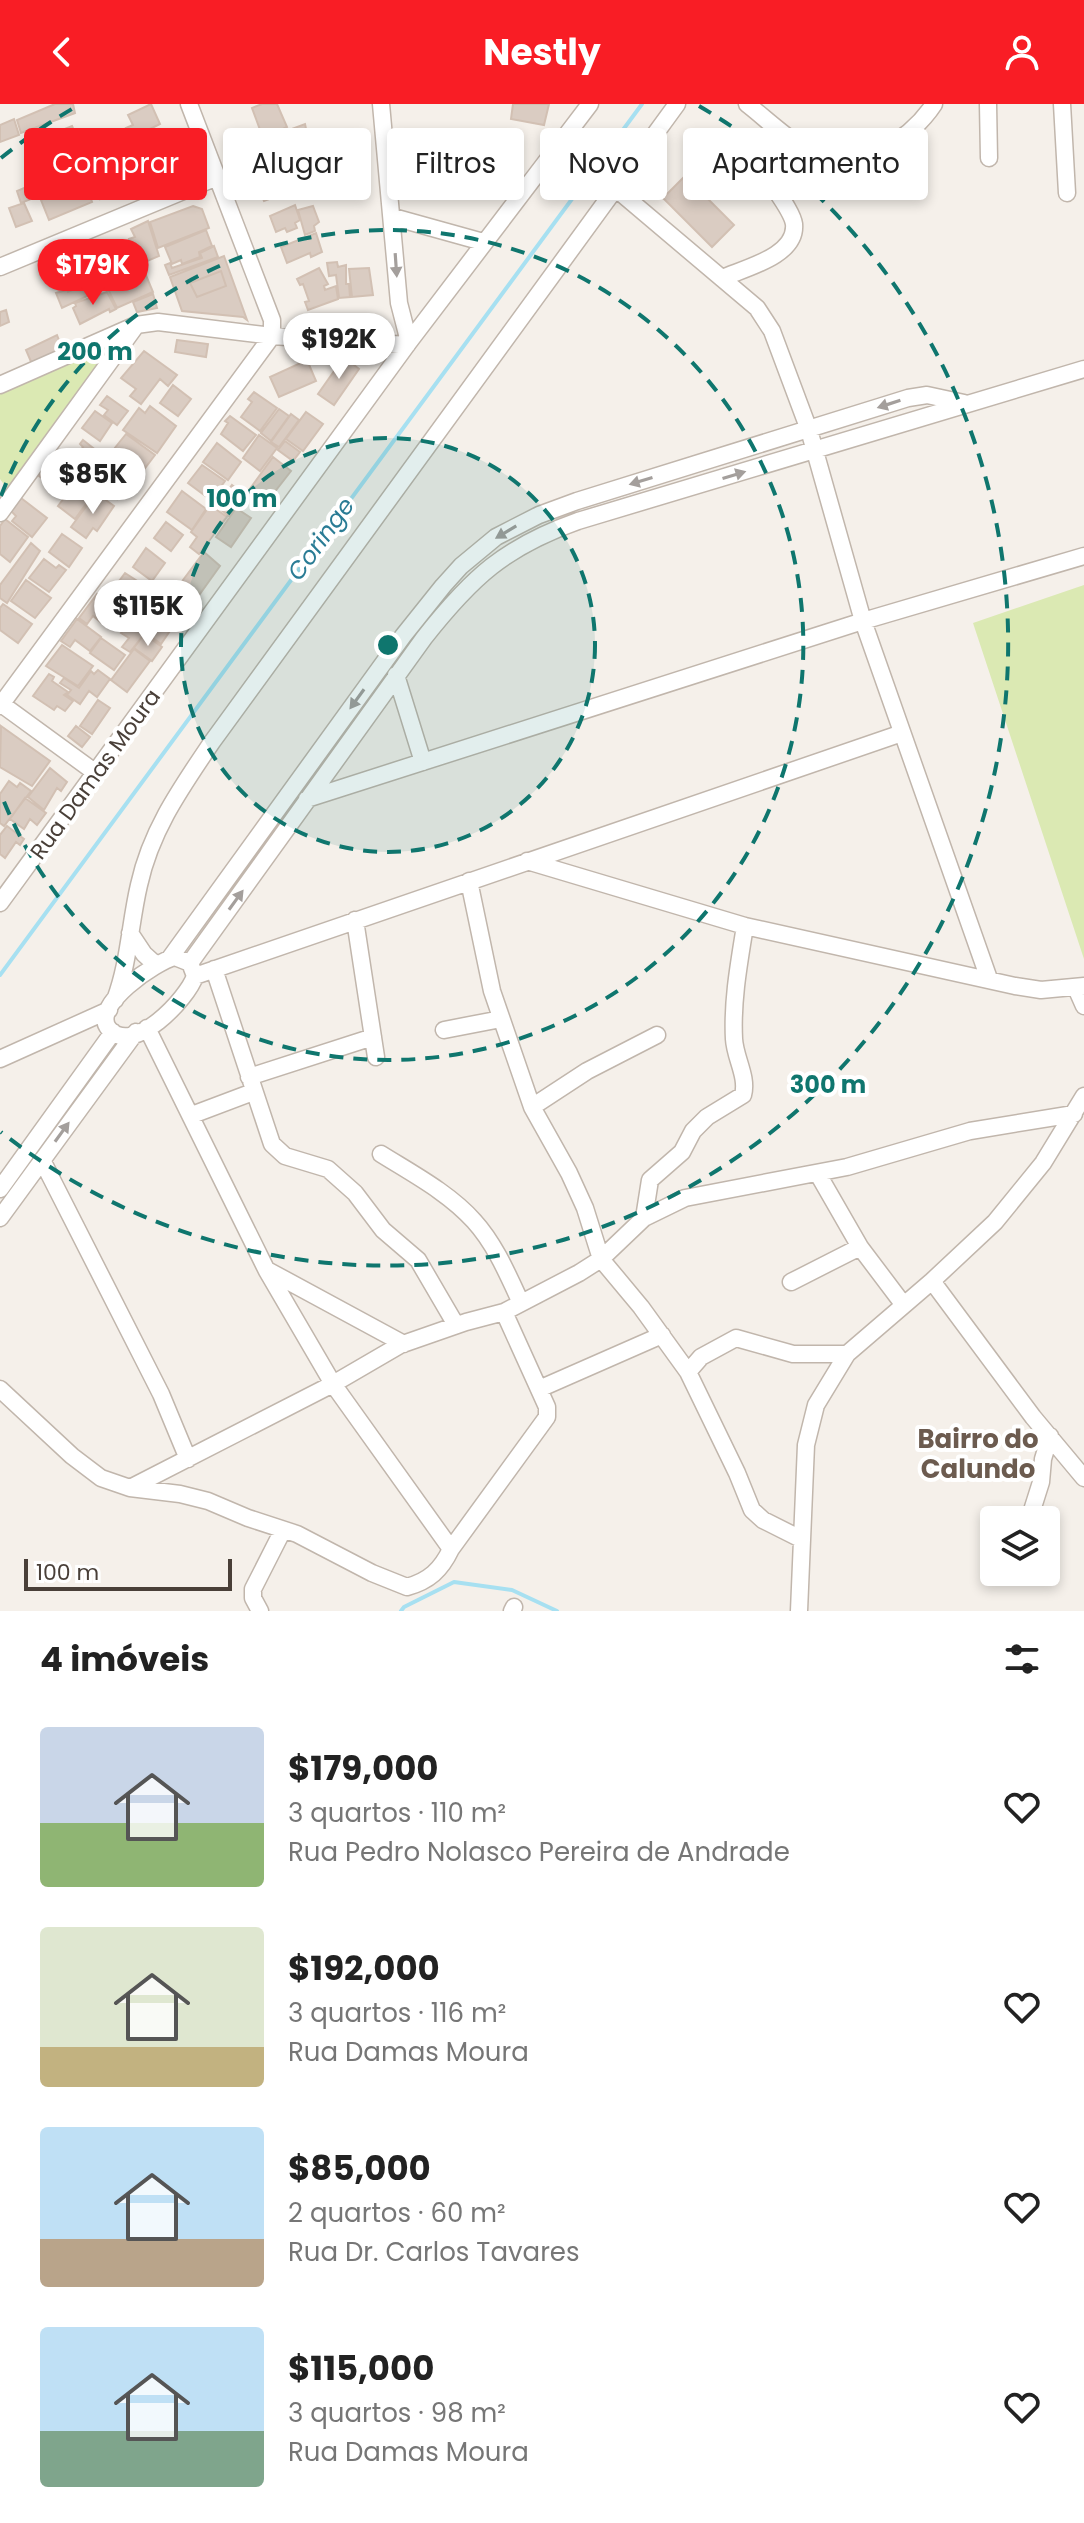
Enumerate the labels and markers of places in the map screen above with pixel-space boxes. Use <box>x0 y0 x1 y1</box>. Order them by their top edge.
pin: $179K <box>37 239 149 307</box>
pin: $192K <box>283 313 395 381</box>
pin: $85K <box>46 448 140 516</box>
pin: $115K <box>92 580 204 648</box>
centre of rings <box>374 631 402 659</box>

